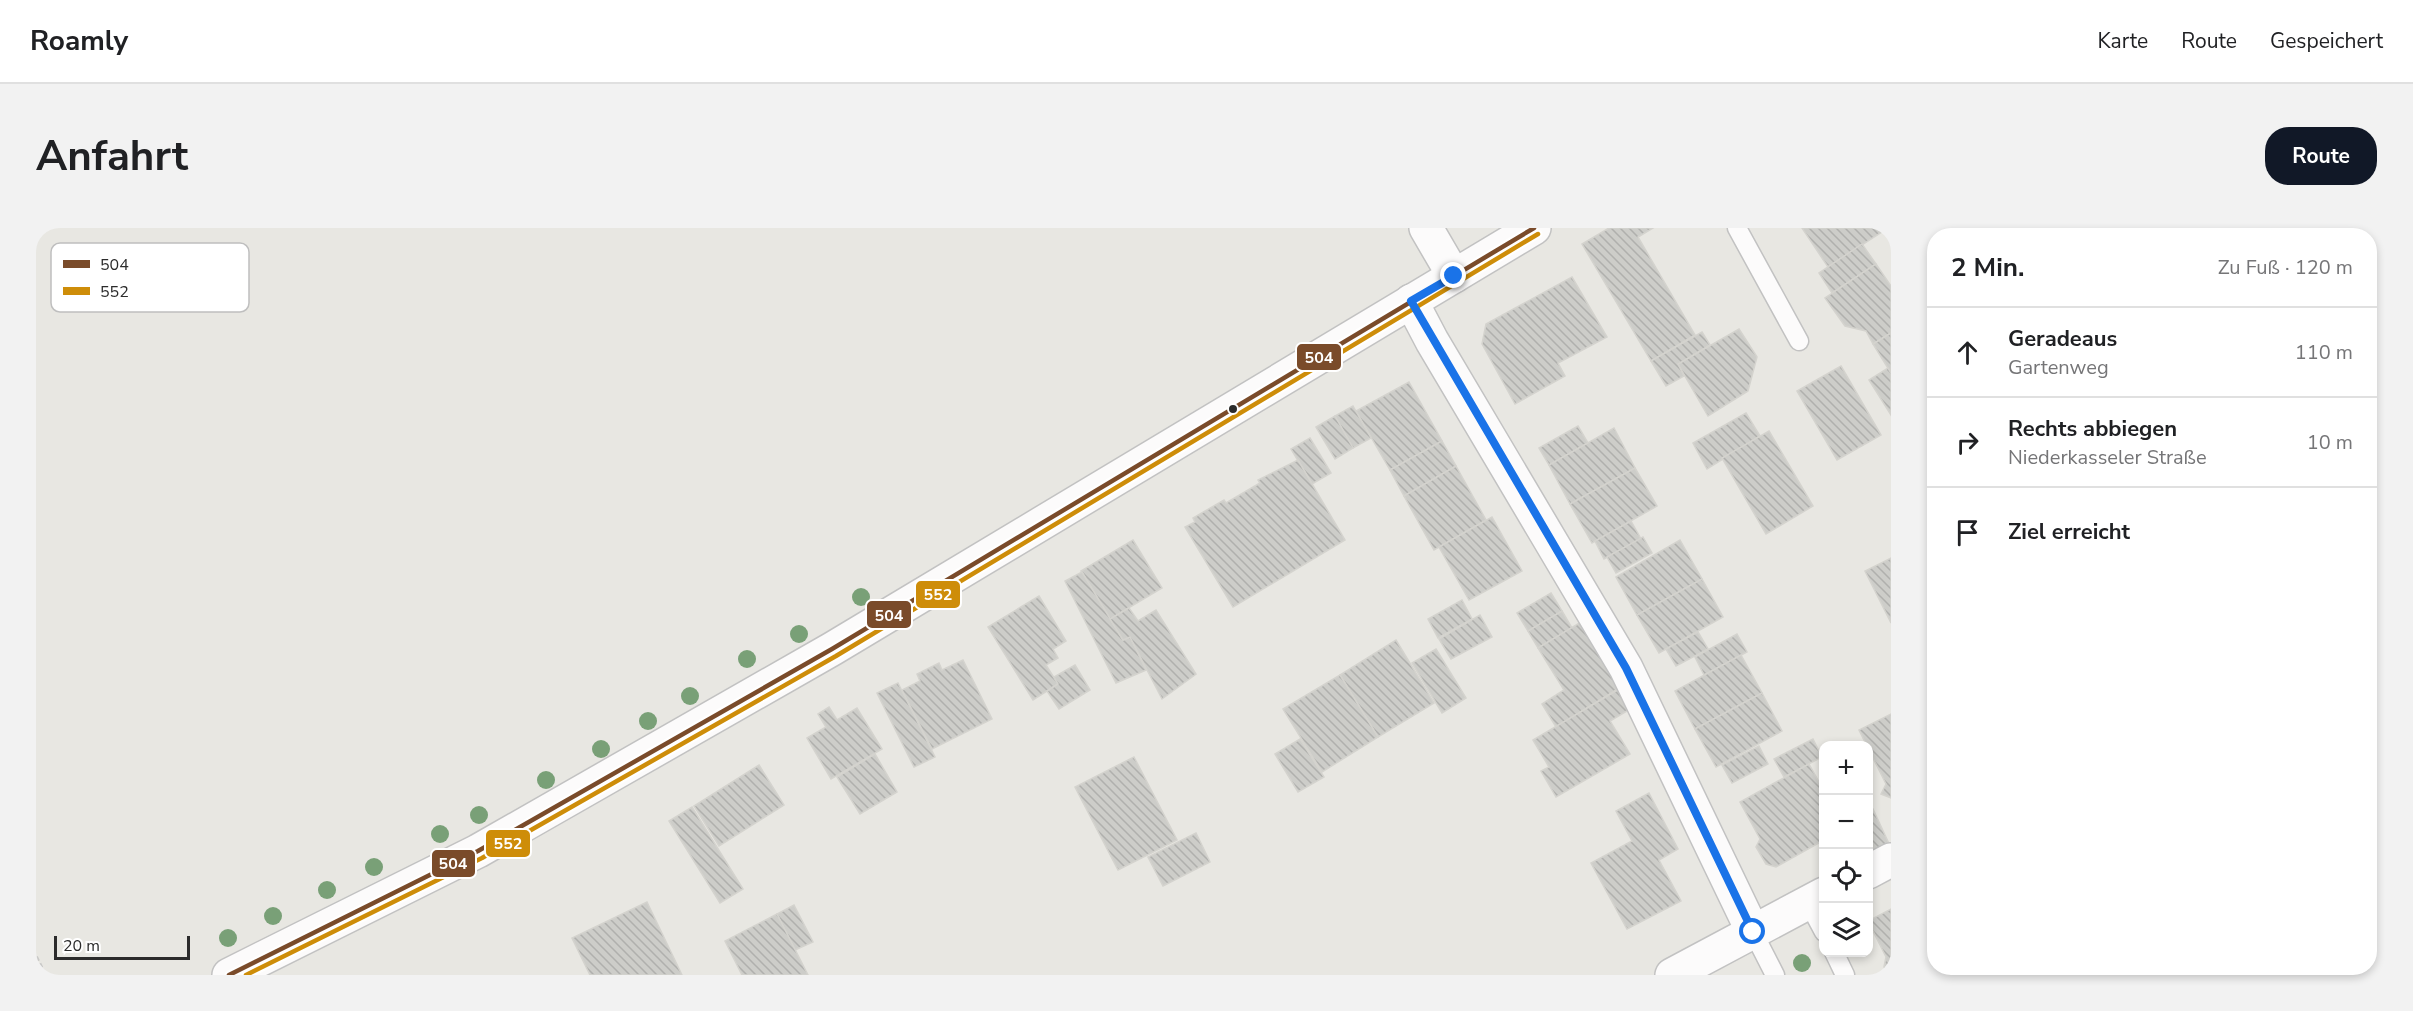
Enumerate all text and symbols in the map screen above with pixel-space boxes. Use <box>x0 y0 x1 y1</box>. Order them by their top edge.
text: Roamly <box>30 22 128 60</box>
text: Karte <box>2098 27 2148 55</box>
text: Route <box>2181 27 2237 55</box>
text: Gespeichert <box>2270 27 2383 55</box>
button: Route <box>2265 127 2377 185</box>
text: Anfahrt <box>36 128 188 185</box>
legend <box>51 243 249 312</box>
text: 2 Min. <box>1951 250 2024 285</box>
text: 504 <box>100 254 129 276</box>
text: Zu Fuß · 120 m <box>2218 254 2353 281</box>
route end <box>1440 262 1466 288</box>
text: 552 <box>100 281 129 303</box>
text: Geradeaus <box>2008 324 2117 354</box>
icon: ahead <box>1951 336 1984 369</box>
text: 110 m <box>2295 339 2353 366</box>
line badge: 504 <box>1296 343 1342 371</box>
text: 504 <box>1305 347 1334 369</box>
text: Gartenweg <box>2008 354 2109 381</box>
unlabelled marker <box>1227 403 1239 415</box>
text: Rechts abbiegen <box>2008 414 2177 444</box>
icon: right <box>1951 426 1984 459</box>
text: 10 m <box>2307 429 2353 456</box>
text: Niederkasseler Straße <box>2008 444 2207 471</box>
icon: arrive <box>1951 516 1984 549</box>
text: Ziel erreicht <box>2008 517 2130 547</box>
line badge: 552 <box>915 580 961 609</box>
text: 552 <box>924 584 952 606</box>
line badge: 504 <box>866 600 912 629</box>
text: 504 <box>875 605 904 627</box>
map controls <box>1819 741 1873 957</box>
button: + <box>1819 741 1873 795</box>
button: − <box>1819 795 1873 849</box>
line badge: 552 <box>485 829 531 858</box>
text: 552 <box>494 833 522 855</box>
line badge: 504 <box>431 849 476 878</box>
button: locate <box>1819 849 1873 903</box>
text: 504 <box>439 853 468 875</box>
button: layers <box>1819 903 1873 957</box>
route start <box>1739 918 1765 944</box>
scale bar <box>54 933 190 960</box>
text: 20 m <box>63 935 100 957</box>

